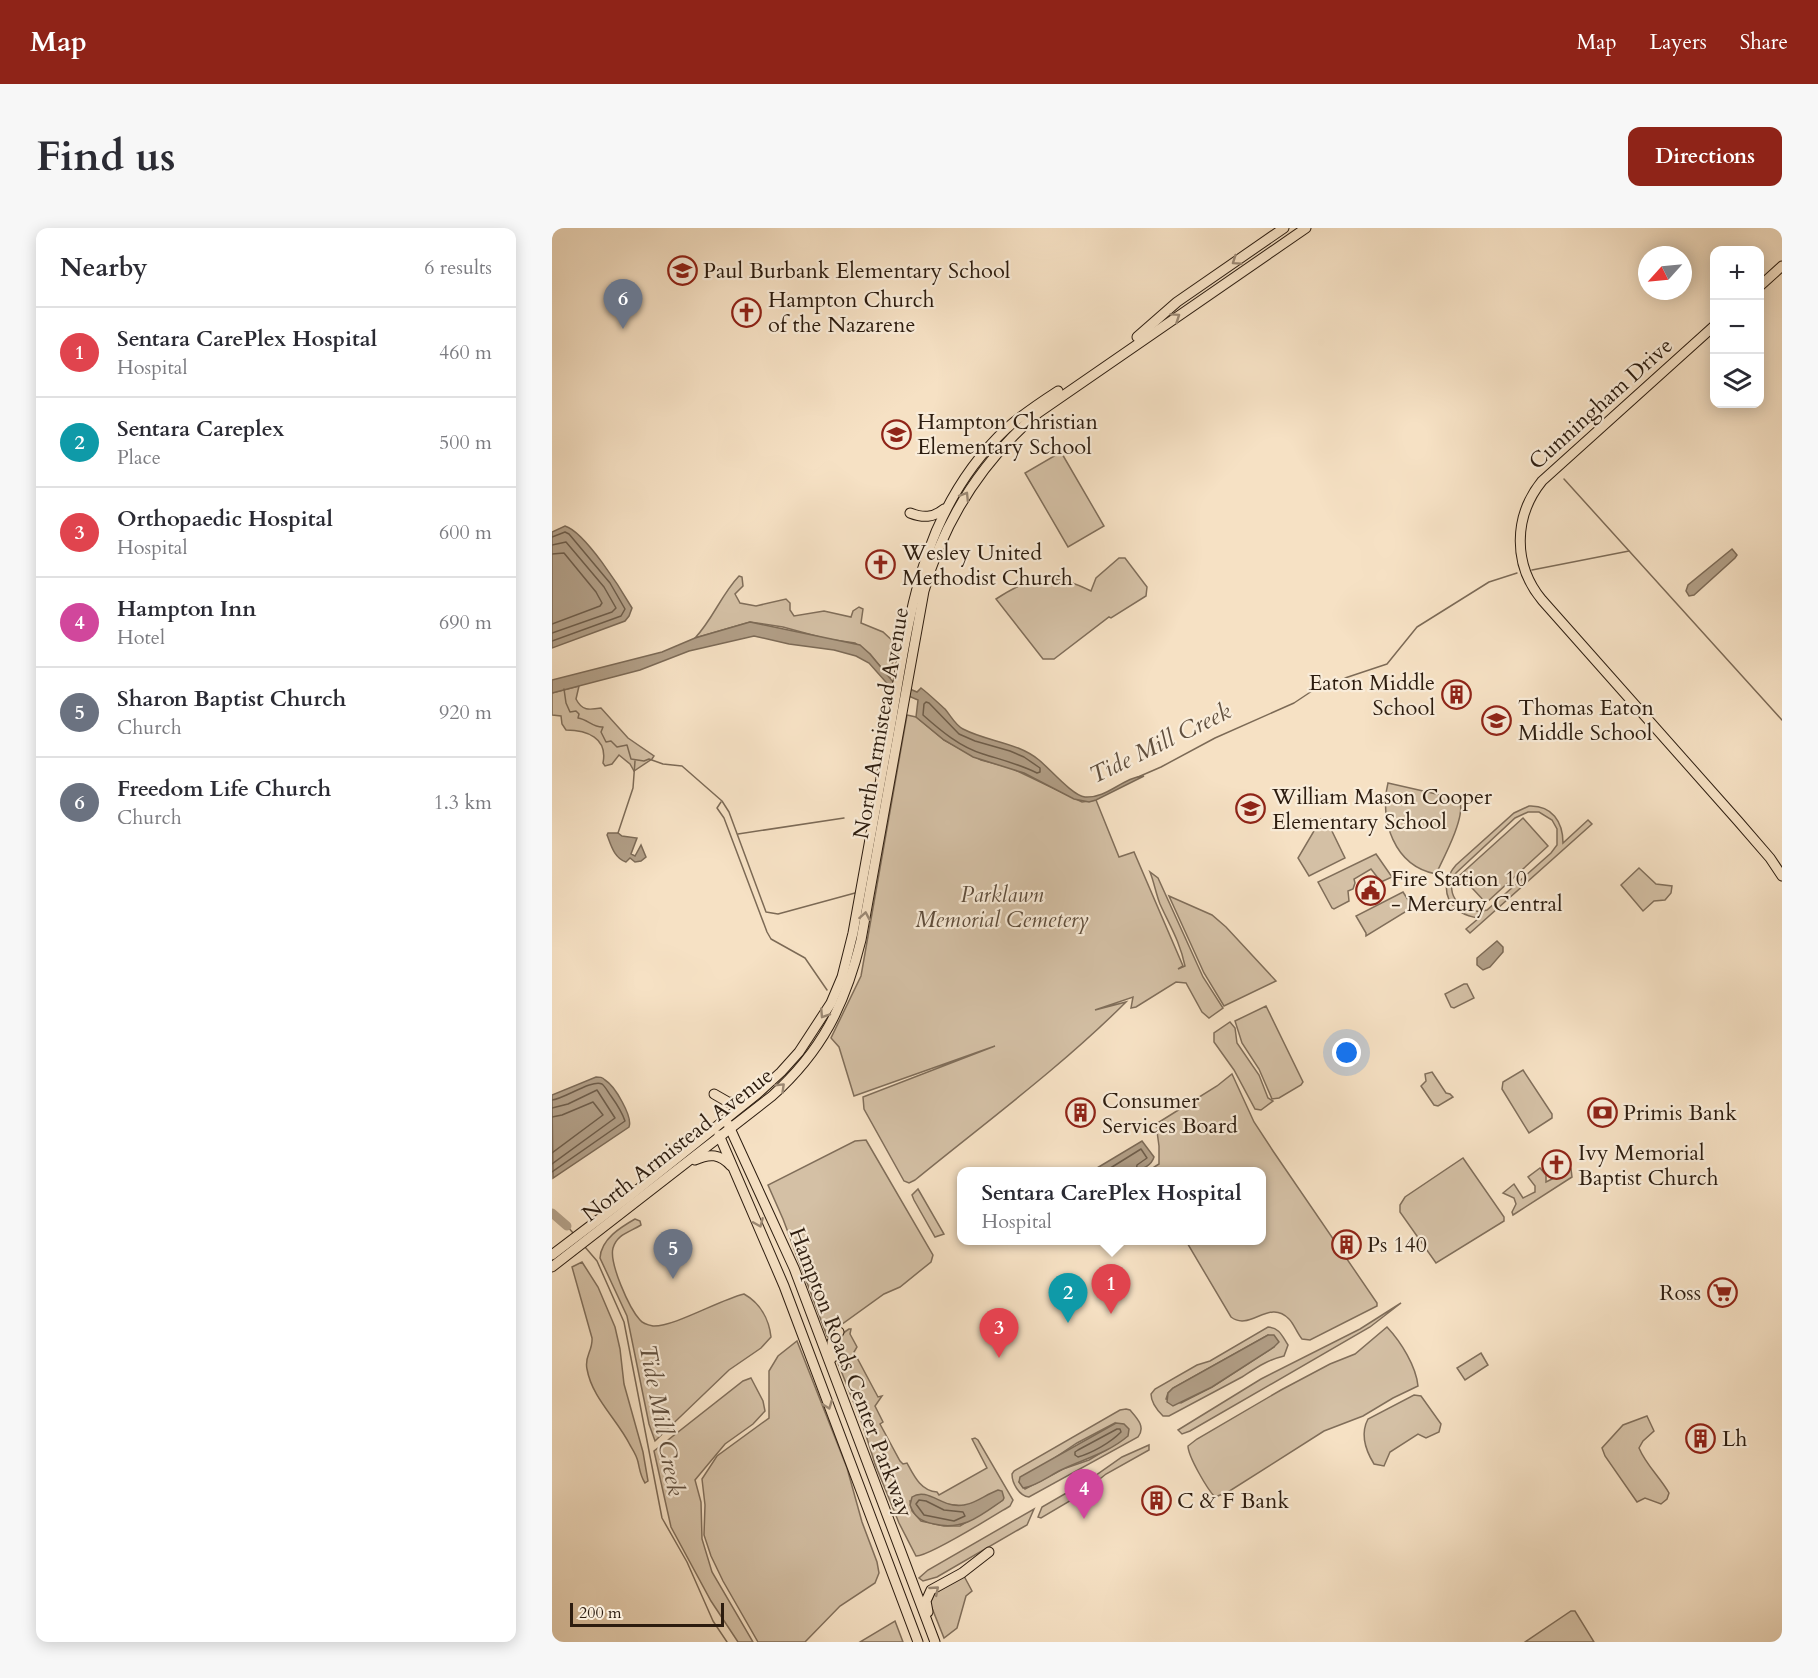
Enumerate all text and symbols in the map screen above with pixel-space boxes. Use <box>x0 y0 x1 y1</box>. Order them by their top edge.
text: Map <box>30 23 87 61</box>
text: Map <box>1577 28 1617 57</box>
text: Layers <box>1650 28 1707 57</box>
text: Share <box>1740 28 1788 57</box>
button: Directions <box>1628 127 1782 186</box>
text: Find us <box>36 128 176 185</box>
north arrow <box>1638 246 1692 300</box>
map controls <box>1710 246 1764 408</box>
button: + <box>1710 246 1764 300</box>
text: Nearby <box>60 250 148 285</box>
text: 6 results <box>424 254 492 281</box>
school or university icon: Paul Burbank Elementary School <box>666 254 698 286</box>
one-way arrow <box>1231 254 1242 265</box>
place label: Paul Burbank Elementary School <box>703 256 1011 286</box>
pin: 6 <box>604 279 642 329</box>
place label: Hampton Church of the Nazarene <box>768 285 935 340</box>
church icon: Hampton Church of the Nazarene <box>731 296 763 328</box>
button: − <box>1710 300 1764 354</box>
one-way arrow <box>1170 313 1181 324</box>
text: Sentara CarePlex Hospital <box>117 324 377 354</box>
street label: Cunningham Drive <box>1522 331 1679 477</box>
text: 1 <box>74 339 85 366</box>
text: 460 m <box>439 339 492 366</box>
text: Hospital <box>117 354 188 381</box>
button: layers <box>1710 354 1764 408</box>
place label: Hampton Christian Elementary School <box>917 407 1099 462</box>
text: Sentara Careplex <box>117 414 284 444</box>
school or university icon: Hampton Christian Elementary School <box>880 418 912 450</box>
text: 2 <box>74 429 85 456</box>
text: 500 m <box>439 429 492 456</box>
text: Place <box>117 444 161 471</box>
one-way arrow <box>958 491 969 502</box>
text: Orthopaedic Hospital <box>117 504 333 534</box>
text: 3 <box>74 519 85 546</box>
text: 600 m <box>439 519 492 546</box>
text: Hospital <box>117 534 188 561</box>
place label: Wesley United Methodist Church <box>901 538 1073 593</box>
church icon: Wesley United Methodist Church <box>865 549 897 581</box>
text: Hampton Inn <box>117 594 256 624</box>
street label: North Armistead Avenue <box>846 605 916 841</box>
text: 4 <box>74 609 85 636</box>
text: 690 m <box>439 609 492 636</box>
text: Hotel <box>117 624 165 651</box>
place label: Eaton Middle School <box>1309 668 1435 723</box>
building icon: Eaton Middle School <box>1440 679 1472 711</box>
text: Sharon Baptist Church <box>117 684 346 714</box>
place label: Thomas Eaton Middle School <box>1518 693 1654 748</box>
water label: Tide Mill Creek <box>1084 695 1237 792</box>
text: 5 <box>74 699 85 726</box>
text: 920 m <box>439 699 492 726</box>
school or university icon: Thomas Eaton Middle School <box>1481 704 1513 736</box>
text: Church <box>117 714 182 741</box>
text: Freedom Life Church <box>117 774 331 804</box>
place label: William Mason Cooper Elementary School <box>1271 782 1493 837</box>
text: 6 <box>74 789 85 816</box>
text: 1.3 km <box>433 789 492 816</box>
school or university icon: William Mason Cooper Elementary School <box>1235 793 1267 825</box>
text: Church <box>117 804 182 831</box>
place label: Fire Station 10 - Mercury Central <box>1391 864 1563 919</box>
public building icon: Fire Station 10 - Mercury Central <box>1354 875 1386 907</box>
park label: Parklawn Memorial Cemetery <box>915 880 1089 935</box>
one-way arrow <box>858 911 871 921</box>
one-way arrow <box>820 1007 831 1018</box>
your location <box>1332 1038 1361 1067</box>
street label: North Armistead Avenue <box>576 1061 779 1229</box>
one-way arrow <box>774 1084 785 1095</box>
place label: Consumer Services Board <box>1102 1086 1238 1141</box>
bank icon: Primis Bank <box>1586 1096 1618 1128</box>
building icon: Consumer Services Board <box>1065 1097 1097 1129</box>
place label: Primis Bank <box>1623 1098 1737 1128</box>
place label: Ivy Memorial Baptist Church <box>1578 1138 1719 1193</box>
church icon: Ivy Memorial Baptist Church <box>1541 1149 1573 1181</box>
popup <box>957 1167 1266 1245</box>
text: Sentara CarePlex Hospital <box>981 1178 1242 1208</box>
text: Hospital <box>981 1208 1052 1235</box>
one-way arrow <box>751 1217 763 1228</box>
street label: Hampton Roads Center Parkway <box>782 1223 920 1522</box>
building icon: Ps 140 <box>1330 1228 1362 1260</box>
pin: 5 <box>654 1230 692 1279</box>
place label: Ps 140 <box>1367 1230 1427 1260</box>
pin: 1 <box>1092 1264 1130 1314</box>
pin: 2 <box>1048 1274 1088 1323</box>
supermarket icon: Ross <box>1706 1276 1738 1308</box>
place label: Ross <box>1659 1278 1701 1308</box>
pin: 3 <box>980 1308 1018 1358</box>
water label: Tide Mill Creek <box>631 1342 692 1499</box>
one-way arrow <box>821 1399 834 1410</box>
building icon: Lh <box>1685 1422 1717 1454</box>
place label: Lh <box>1722 1424 1747 1454</box>
pin: 4 <box>1064 1470 1104 1519</box>
building icon: C & F Bank <box>1140 1484 1172 1516</box>
place label: C & F Bank <box>1177 1486 1289 1516</box>
one-way arrow <box>929 1586 940 1597</box>
scale bar <box>570 1600 724 1628</box>
text: 200 m <box>579 1602 621 1624</box>

